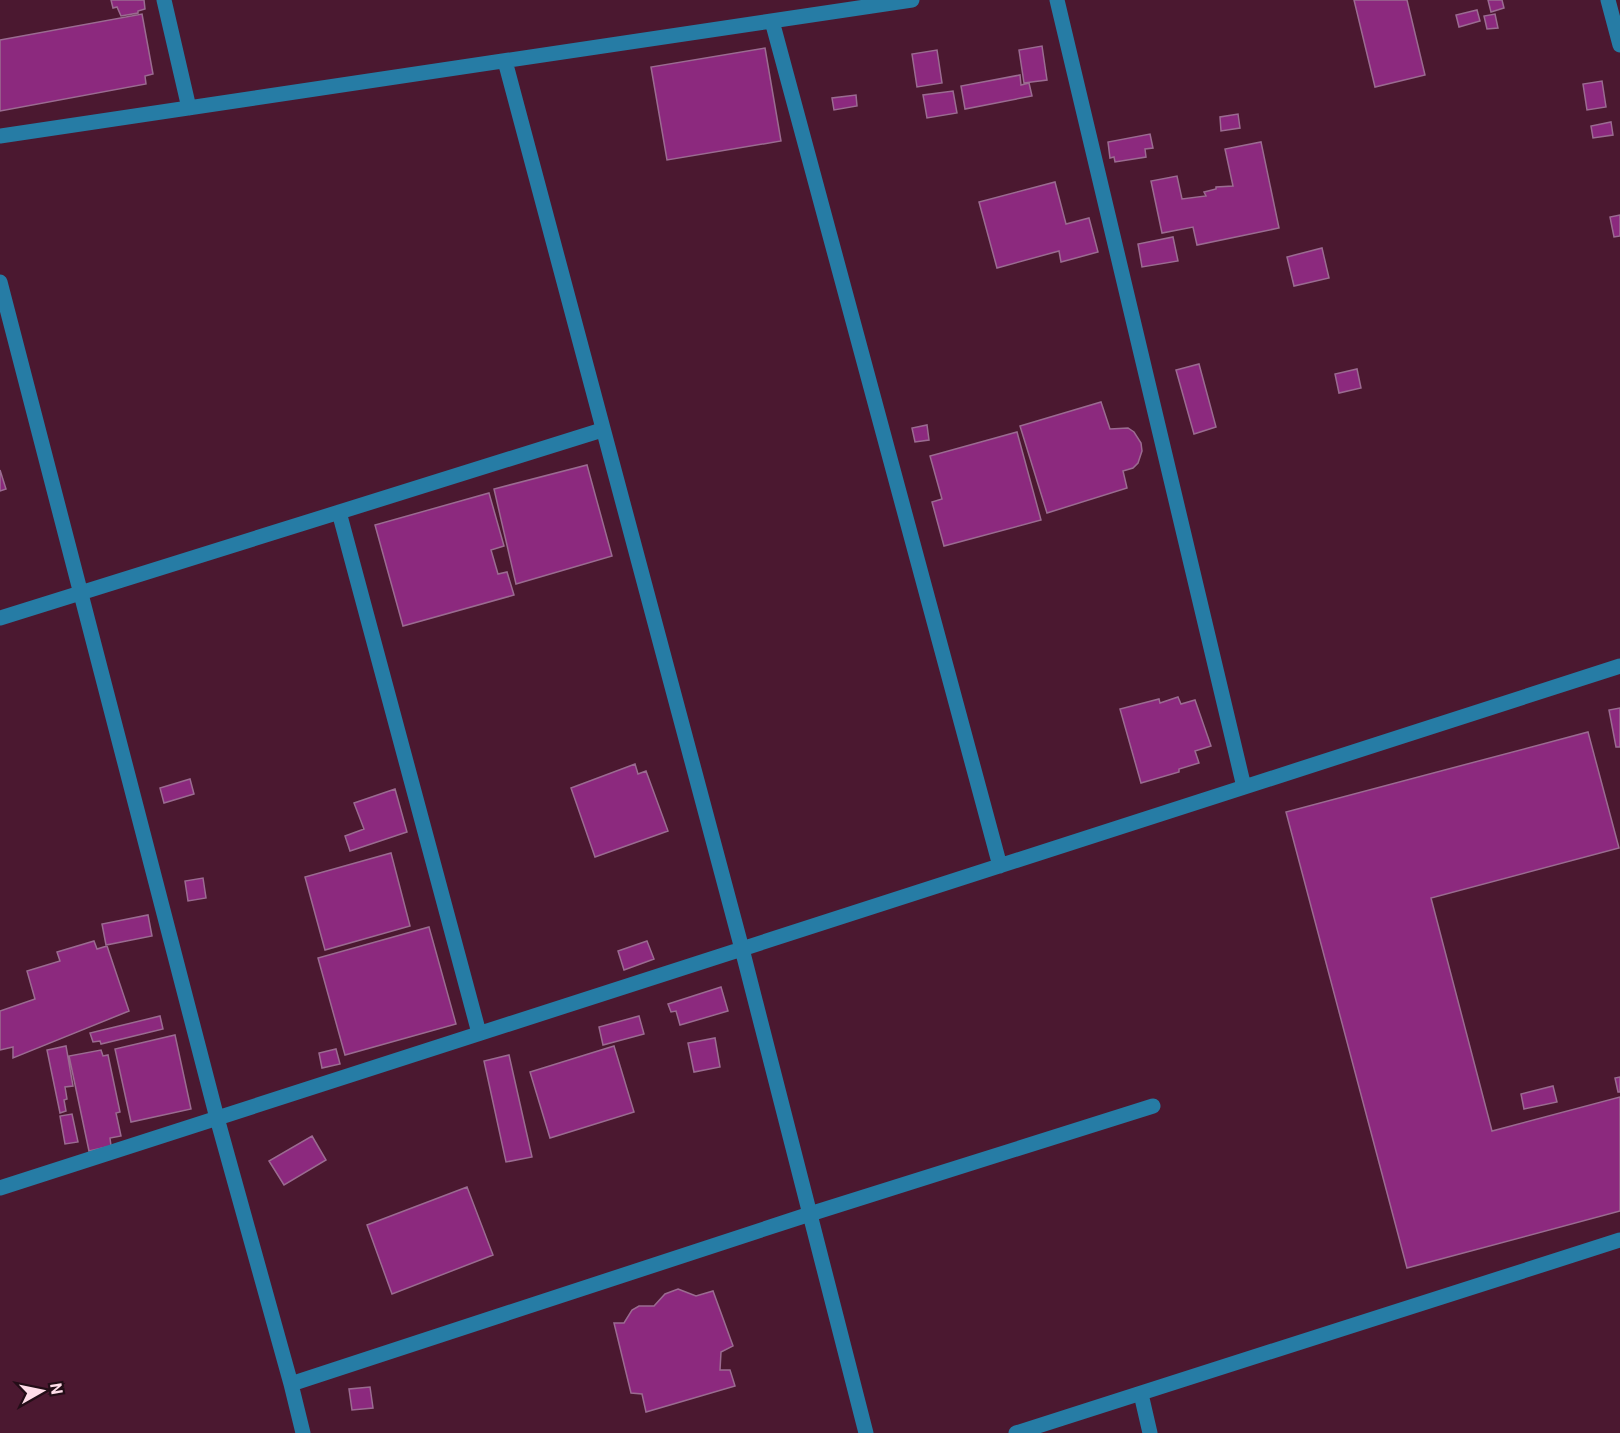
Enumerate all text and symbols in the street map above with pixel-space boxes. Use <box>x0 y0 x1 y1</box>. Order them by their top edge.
north arrow <box>12 1361 72 1421</box>
text: N <box>46 1382 67 1396</box>

